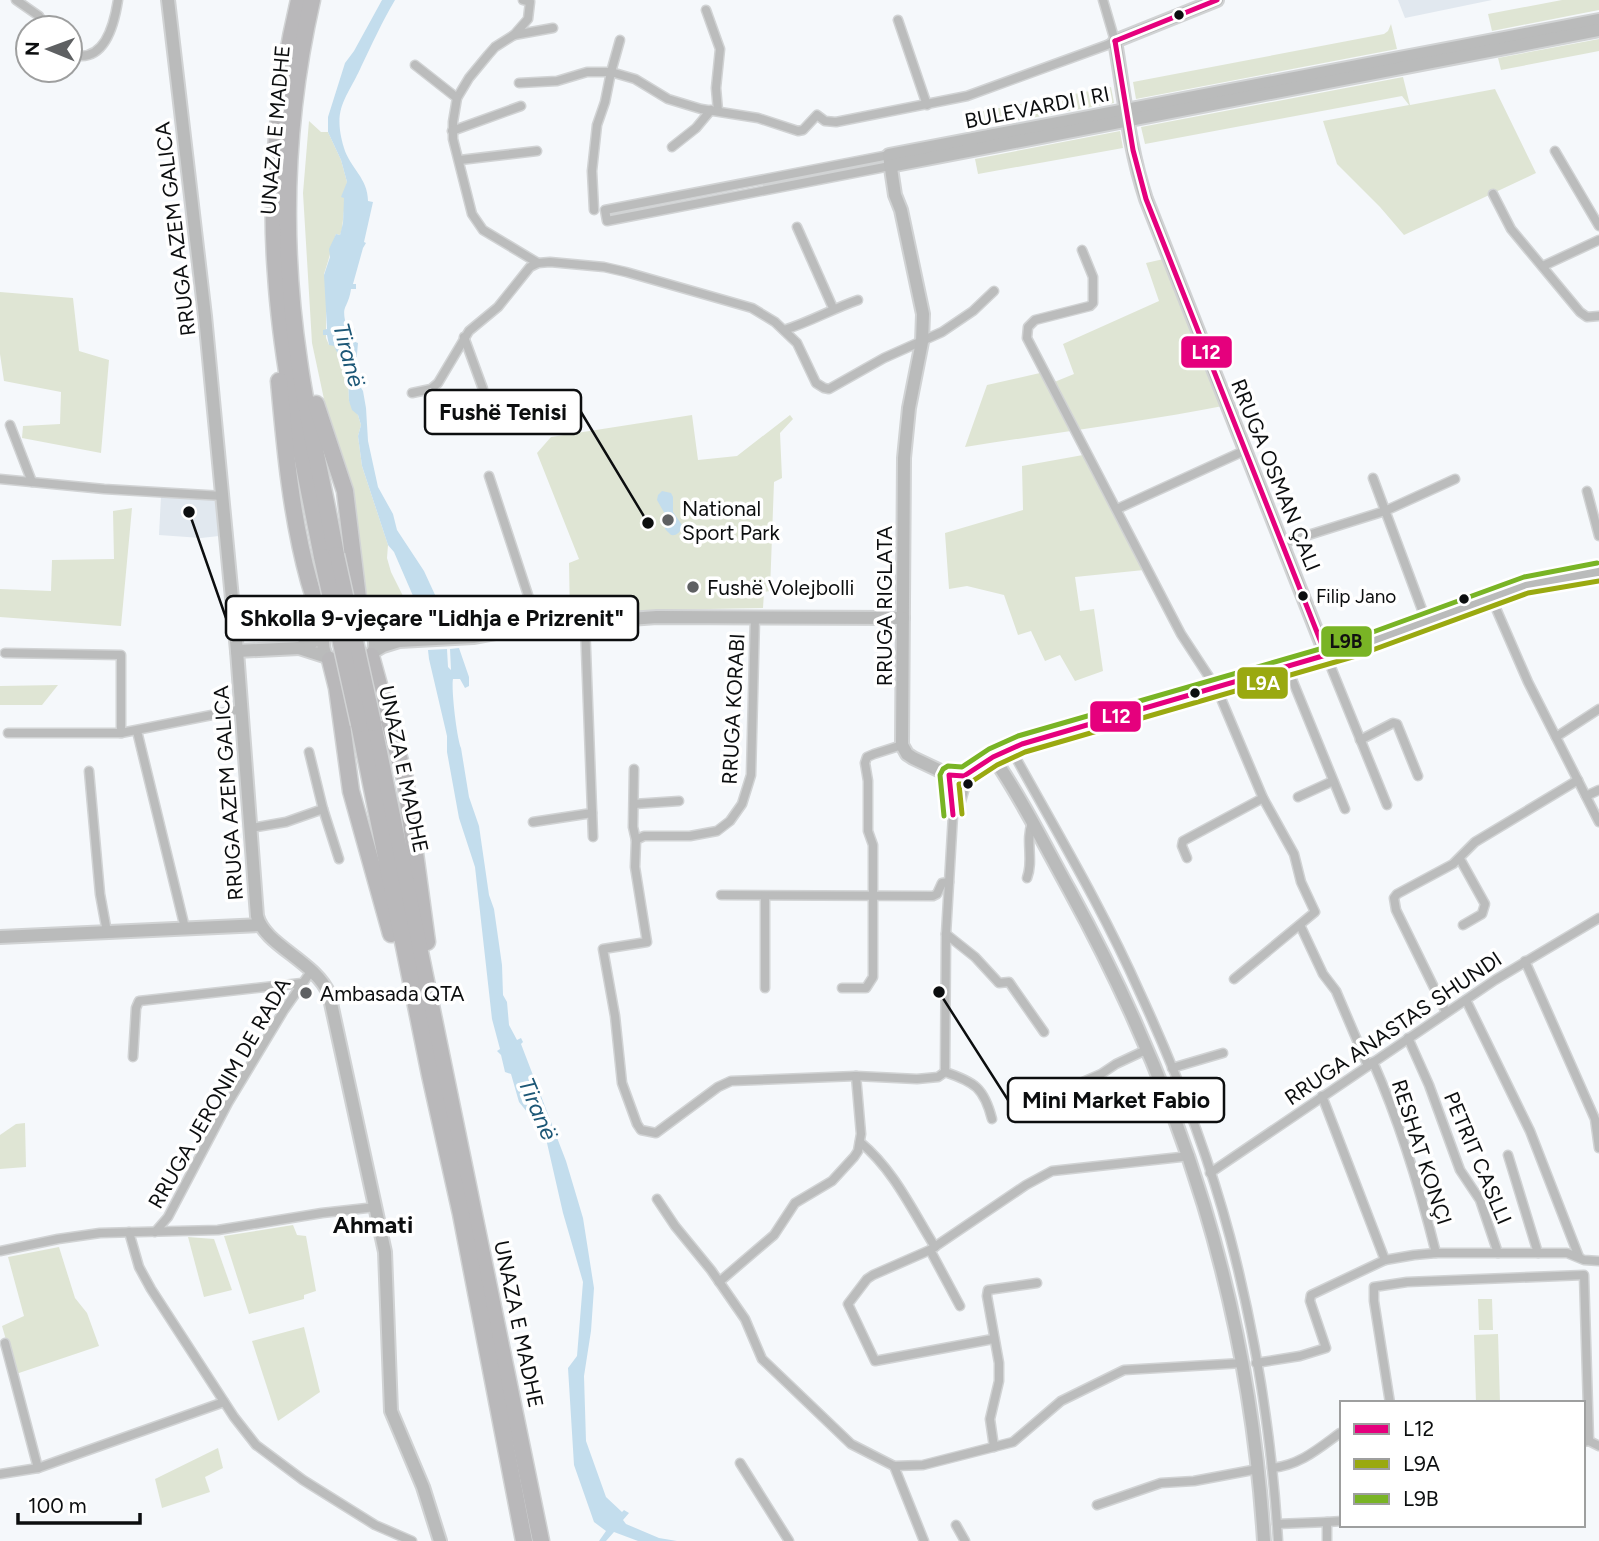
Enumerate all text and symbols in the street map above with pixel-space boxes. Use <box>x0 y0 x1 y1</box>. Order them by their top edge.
unlabelled marker <box>1172 8 1186 22</box>
north arrow <box>14 14 84 84</box>
text: N <box>21 41 44 56</box>
street label: UNAZA E MADHE <box>255 44 295 216</box>
street label: BULEVARDI I RI <box>962 81 1112 133</box>
street label: RRUGA AZEM GALICA <box>149 121 201 337</box>
water label: Tiranë <box>327 320 371 390</box>
line badge: L12 <box>1180 335 1233 369</box>
text: L12 <box>1191 341 1221 364</box>
street label: RRUGA OSMAN ÇALI <box>1226 375 1326 575</box>
callout: Fushë Tenisi <box>425 390 581 434</box>
text: Fushë Tenisi <box>439 398 567 426</box>
place label: National Sport Park <box>682 496 780 545</box>
marker: National Sport Park <box>660 512 676 528</box>
street label: RRUGA RIGLATA <box>872 526 897 686</box>
place label: Fushë Volejbolli <box>707 575 854 600</box>
marker: Fushë Volejbolli <box>685 579 701 595</box>
place label: Filip Jano <box>1316 585 1396 608</box>
marker: Filip Jano <box>1296 589 1310 603</box>
unlabelled marker <box>1457 592 1471 606</box>
callout: Shkolla 9-vjeçare "Lidhja e Prizrenit" <box>226 596 638 640</box>
text: Shkolla 9-vjeçare "Lidhja e Prizrenit" <box>240 604 624 632</box>
line badge: L9B <box>1320 625 1373 658</box>
text: L9B <box>1330 630 1362 653</box>
street label: RRUGA KORABI <box>717 633 749 785</box>
line badge: L9A <box>1236 666 1289 700</box>
text: L9A <box>1246 672 1281 695</box>
street label: UNAZA E MADHE <box>374 683 434 855</box>
street label: RRUGA AZEM GALICA <box>208 685 248 901</box>
unlabelled marker <box>1188 686 1202 700</box>
line badge: L12 <box>1089 700 1142 733</box>
text: L12 <box>1101 705 1131 728</box>
unlabelled marker <box>961 777 975 791</box>
street label: RRUGA ANASTAS SHUNDI <box>1280 946 1506 1110</box>
street label: RRUGA JERONIM DE RADA <box>143 973 295 1213</box>
place label: Ambasada QTA <box>320 981 465 1006</box>
marker: Ambasada QTA <box>298 985 314 1001</box>
water label: Tiranë <box>512 1074 564 1145</box>
street label: RESHAT KONÇI <box>1387 1076 1457 1228</box>
callout: Mini Market Fabio <box>1008 1078 1224 1122</box>
text: Mini Market Fabio <box>1022 1086 1210 1114</box>
street label: PETRIT CASLLI <box>1439 1088 1517 1228</box>
district label: Ahmati <box>333 1210 413 1239</box>
street label: UNAZA E MADHE <box>489 1238 549 1410</box>
legend <box>1340 1401 1585 1527</box>
text: L12 <box>1403 1416 1434 1441</box>
text: L9A <box>1403 1451 1440 1476</box>
scale bar <box>18 1482 140 1526</box>
text: L9B <box>1403 1486 1439 1511</box>
text: 100 m <box>28 1493 87 1518</box>

